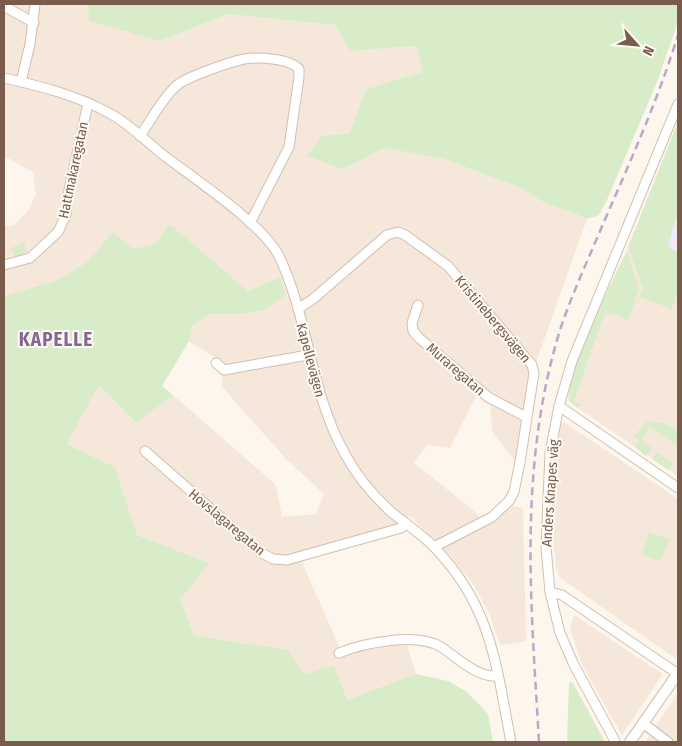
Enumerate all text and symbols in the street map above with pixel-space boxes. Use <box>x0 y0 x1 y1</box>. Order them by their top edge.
north arrow <box>612 20 662 70</box>
text: N <box>639 43 658 58</box>
street label: Hattmakaregatan <box>55 120 92 220</box>
street label: Kristinebergsvägen <box>451 272 534 367</box>
street label: Kapellevägen <box>292 321 329 399</box>
district label: KAPELLE <box>19 328 93 351</box>
street label: Muraregatan <box>423 339 488 399</box>
street label: Anders Knapes väg <box>538 438 563 547</box>
street label: Hovslagaregatan <box>185 485 268 559</box>

